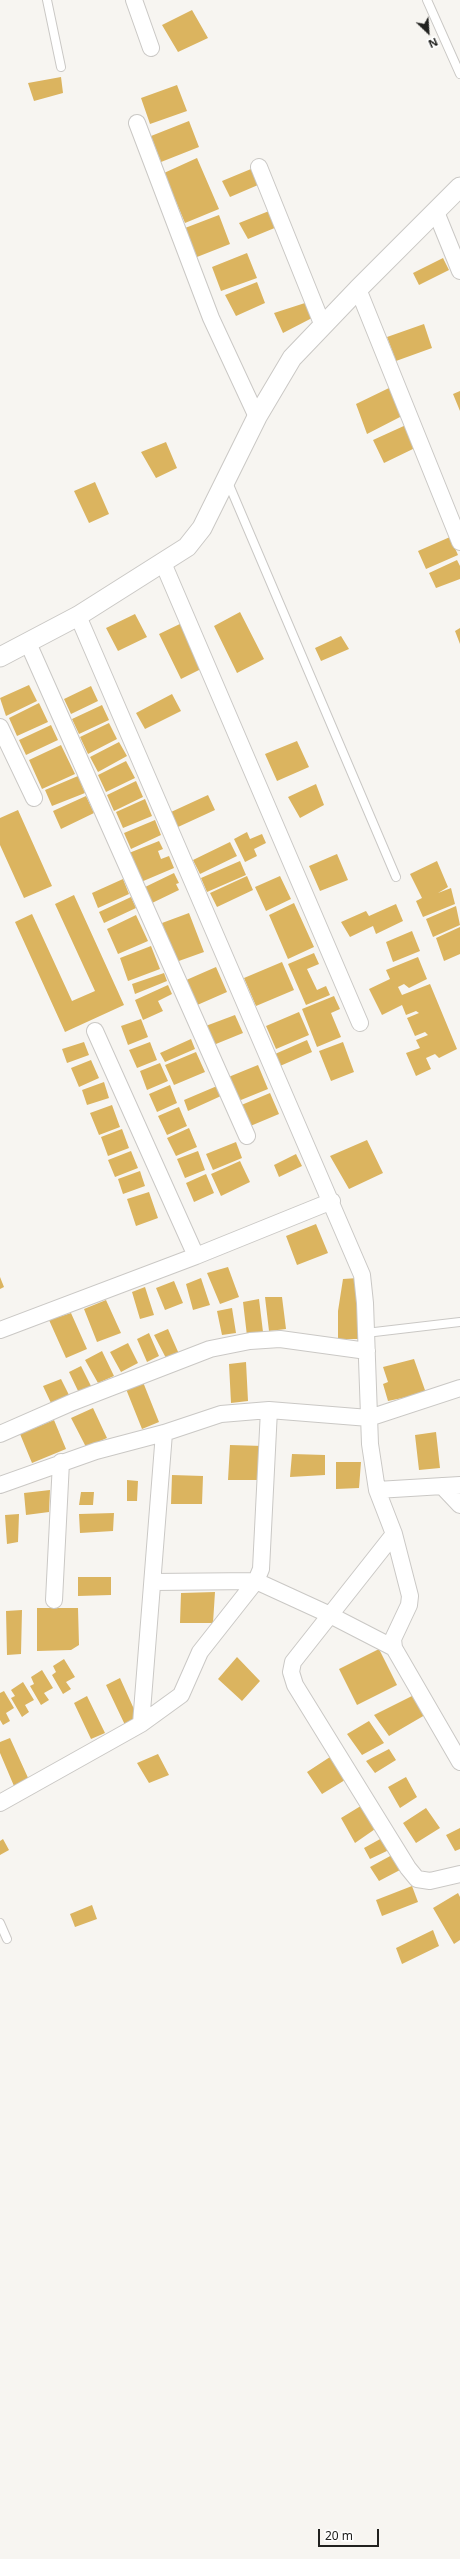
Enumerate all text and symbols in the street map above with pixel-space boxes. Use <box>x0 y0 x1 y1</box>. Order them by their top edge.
north arrow <box>408 12 448 52</box>
text: N <box>426 35 441 52</box>
scale bar <box>320 2521 381 2547</box>
text: 20 m <box>325 2527 353 2544</box>

